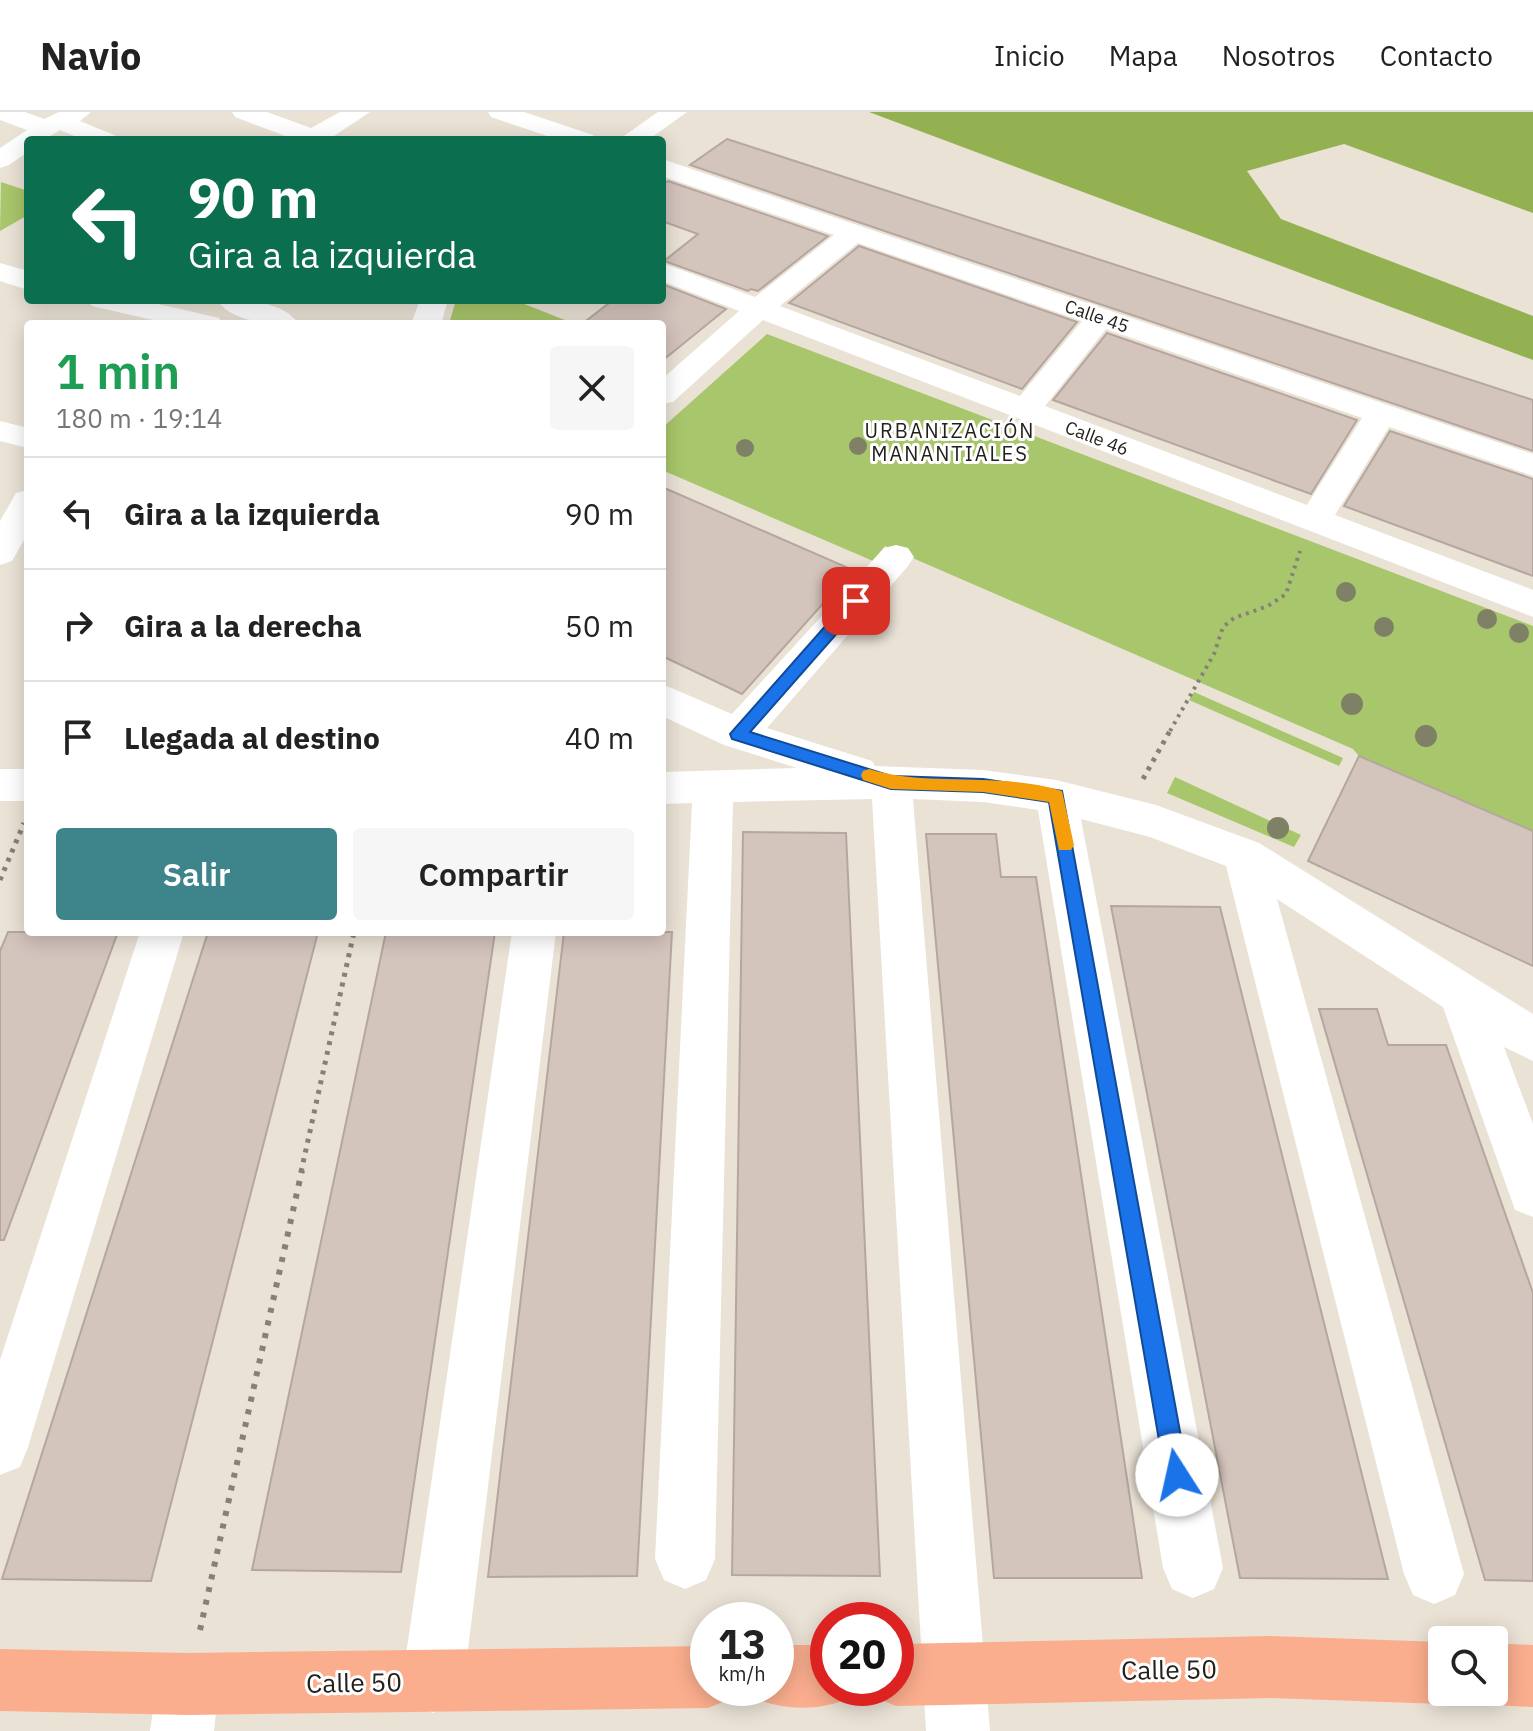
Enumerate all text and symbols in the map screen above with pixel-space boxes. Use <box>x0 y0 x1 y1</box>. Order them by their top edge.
text: Navio <box>40 31 142 80</box>
text: Inicio <box>994 37 1065 74</box>
text: Mapa <box>1109 37 1178 74</box>
text: Nosotros <box>1222 37 1336 74</box>
text: Contacto <box>1380 37 1493 74</box>
text: 90 m <box>188 161 318 233</box>
icon: left <box>56 168 160 272</box>
text: Gira a la izquierda <box>188 231 477 278</box>
street label: Calle 45 <box>1062 294 1132 338</box>
text: 1 min <box>56 340 180 402</box>
button: close <box>550 346 634 430</box>
text: 180 m · 19:14 <box>56 401 222 435</box>
street label: Calle 46 <box>1062 415 1132 461</box>
district label: URBANIZACIÓN MANANTIALES <box>864 417 1036 467</box>
icon: left <box>56 491 100 535</box>
text: Gira a la izquierda <box>124 494 380 533</box>
text: 90 m <box>565 494 634 533</box>
pin <box>822 567 890 635</box>
icon: arrive <box>834 579 878 623</box>
icon: right <box>56 603 100 647</box>
text: Gira a la derecha <box>124 606 362 645</box>
text: 50 m <box>565 606 634 645</box>
icon: arrive <box>56 715 100 759</box>
text: Llegada al destino <box>124 718 380 757</box>
text: 40 m <box>565 718 634 757</box>
button: Salir <box>56 828 337 920</box>
button: Compartir <box>353 828 634 920</box>
position arrow <box>1135 1433 1219 1517</box>
speed limit sign: 20 <box>810 1602 914 1706</box>
text: 13 <box>718 1618 766 1670</box>
map controls <box>1428 1626 1508 1706</box>
button: search <box>1428 1626 1508 1706</box>
street label: Calle 50 <box>1121 1651 1217 1687</box>
text: km/h <box>718 1660 766 1687</box>
street label: Calle 50 <box>306 1664 402 1700</box>

